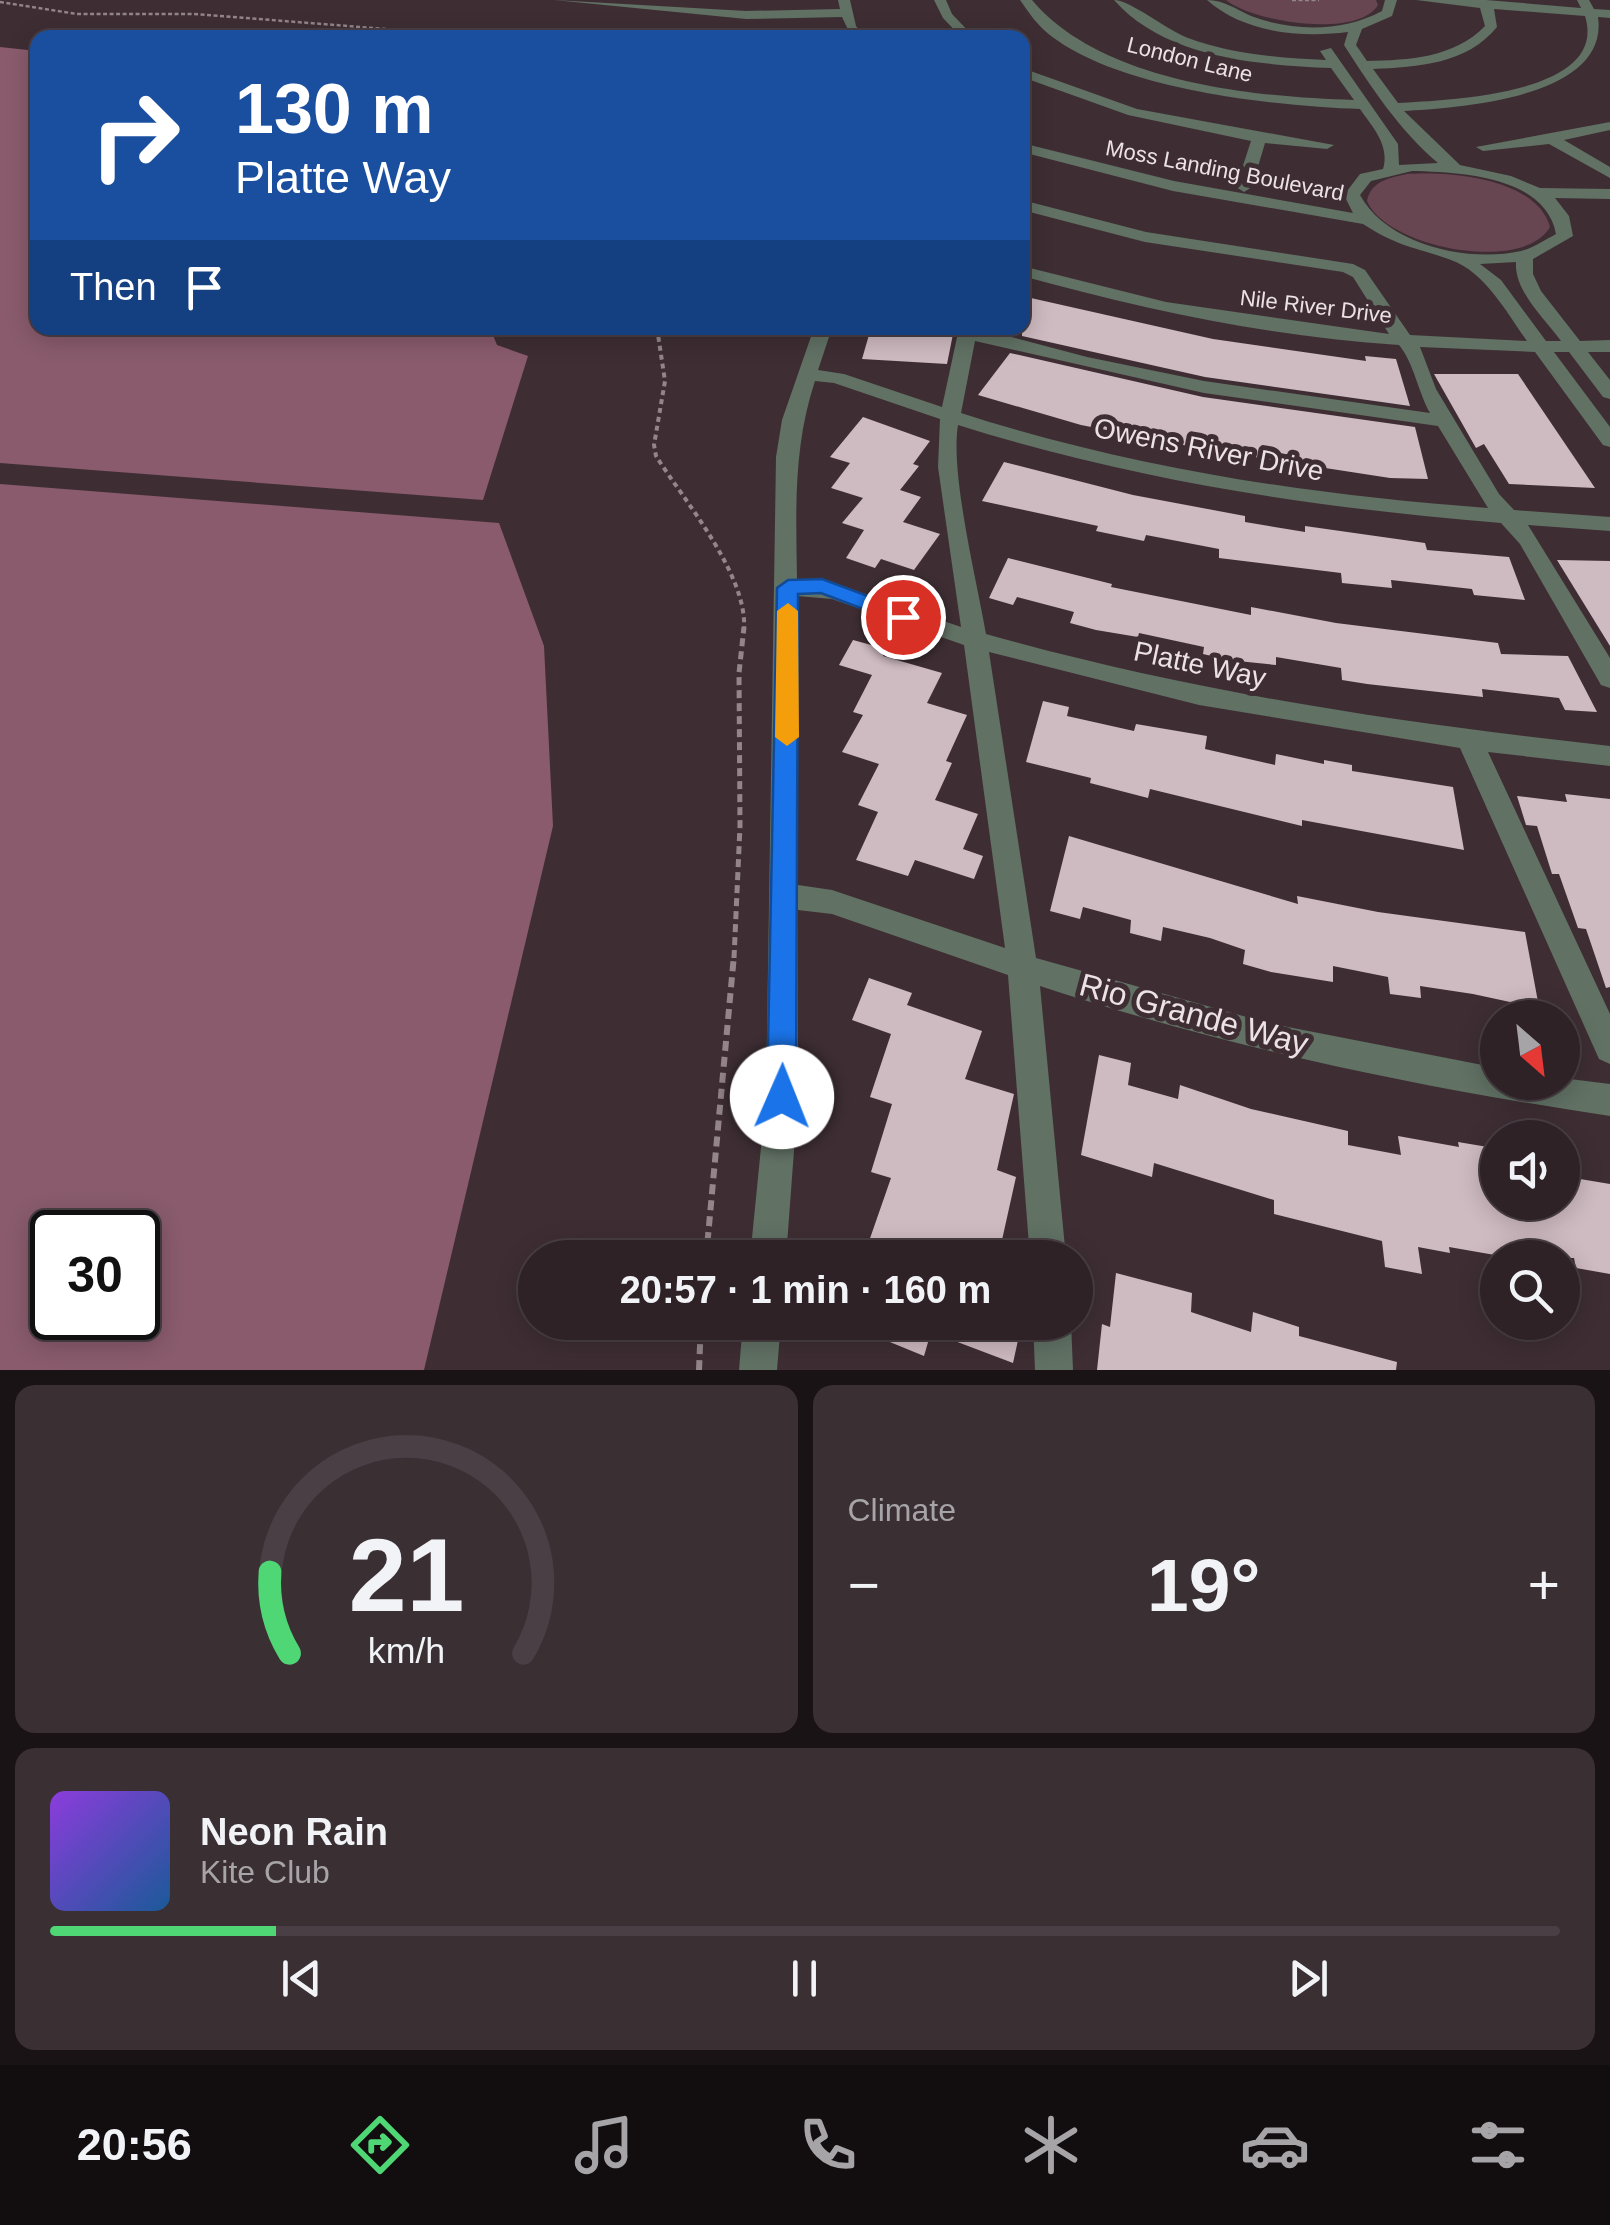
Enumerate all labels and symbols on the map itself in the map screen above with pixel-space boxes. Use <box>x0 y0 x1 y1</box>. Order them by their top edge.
street label: London Lane <box>1125 32 1255 87</box>
street label: Moss Landing Boulevard <box>1104 135 1346 206</box>
street label: Nile River Drive <box>1239 285 1393 328</box>
street label: Owens River Drive <box>1091 412 1326 487</box>
pin <box>861 575 946 660</box>
street label: Platte Way <box>1131 635 1269 694</box>
street label: Rio Grande Way <box>1076 966 1312 1062</box>
north arrow <box>1480 1000 1580 1100</box>
position arrow <box>730 1045 834 1149</box>
speed limit sign: 30 <box>30 1210 160 1340</box>

